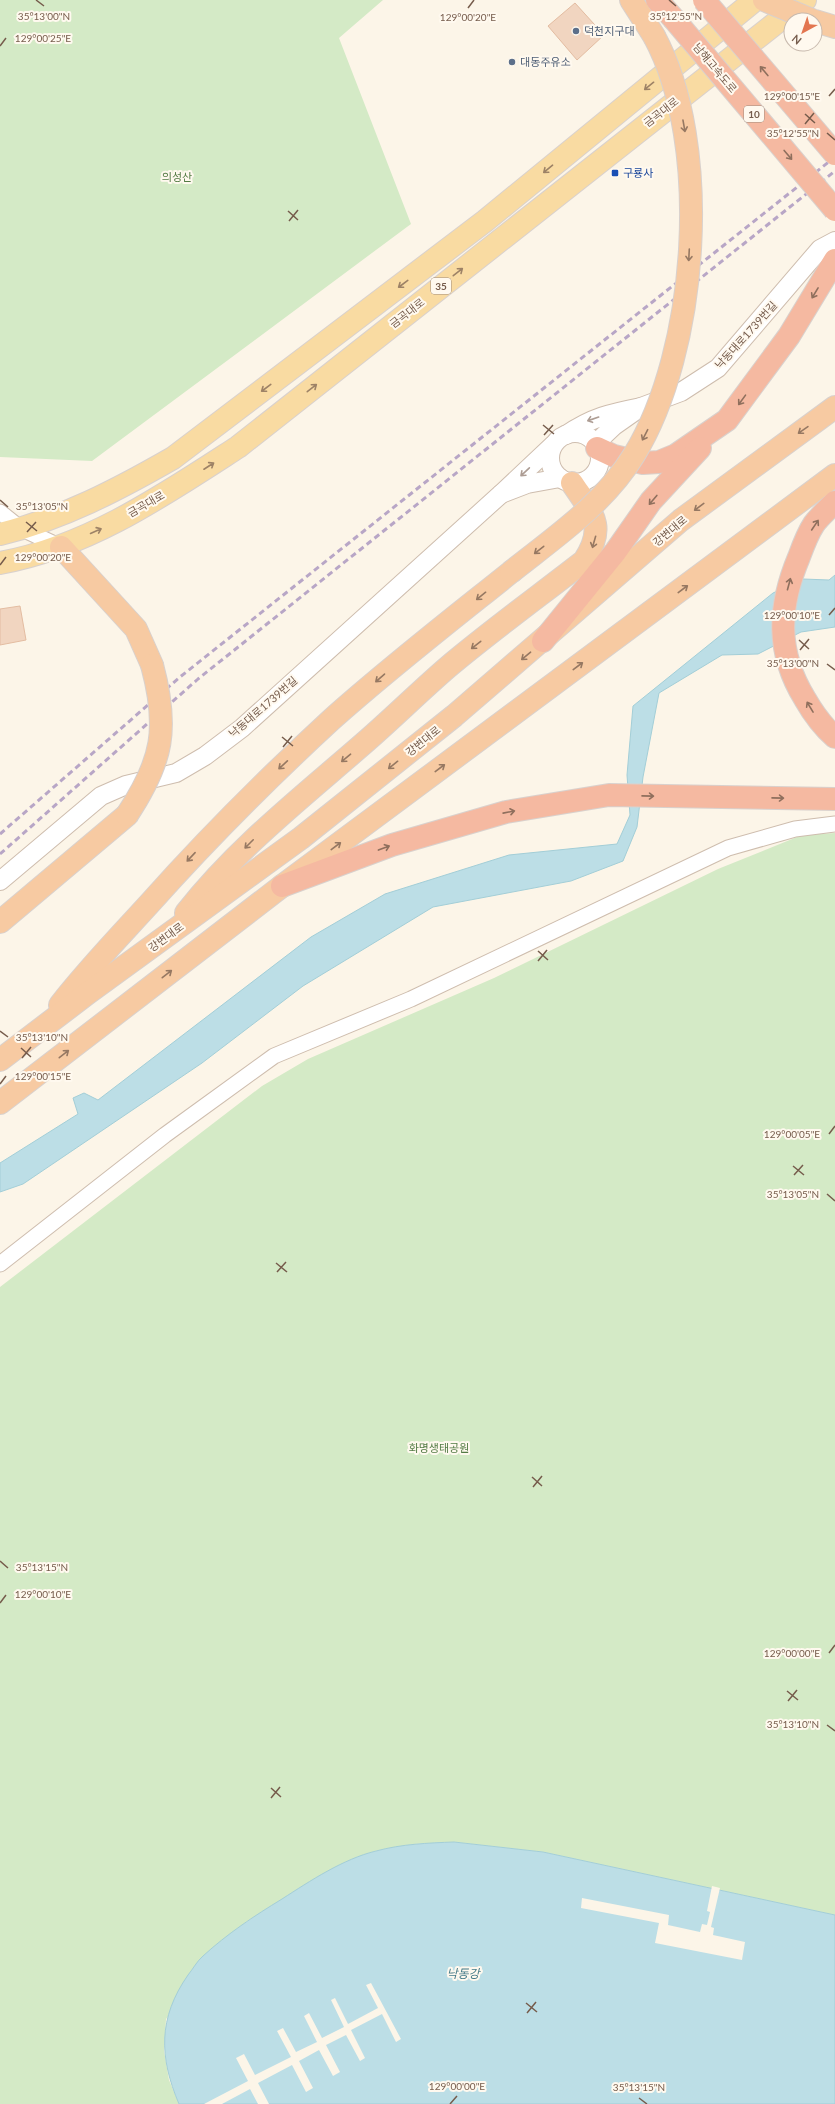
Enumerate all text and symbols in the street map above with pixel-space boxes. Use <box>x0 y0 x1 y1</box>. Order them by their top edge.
text: 35°13'00"N <box>18 10 70 22</box>
text: 35°12'55"N <box>650 10 702 22</box>
text: 129°00'20"E <box>440 11 496 23</box>
north arrow <box>783 12 823 52</box>
place label: 덕천지구대 <box>584 24 635 37</box>
marker: 덕천지구대 <box>571 26 581 36</box>
text: 129°00'25"E <box>15 32 71 44</box>
text: N <box>789 32 804 48</box>
street label: 남해고속도로 <box>691 40 740 95</box>
place label: 대동주유소 <box>520 55 571 68</box>
marker: 대동주유소 <box>507 57 517 67</box>
one-way arrow <box>760 66 769 76</box>
one-way arrow <box>644 82 654 91</box>
text: 129°00'15"E <box>764 90 820 102</box>
street label: 금곡대로 <box>641 94 681 129</box>
road number: 10 <box>744 106 764 122</box>
one-way arrow <box>680 119 688 132</box>
text: 35°12'55"N <box>767 127 819 139</box>
one-way arrow <box>784 150 793 160</box>
one-way arrow <box>543 164 554 173</box>
place label: 구룡사 <box>623 166 653 179</box>
marker: 구룡사 <box>610 168 620 178</box>
park label: 의성산 <box>162 170 192 183</box>
one-way arrow <box>685 248 692 261</box>
one-way arrow <box>453 268 464 277</box>
road number: 35 <box>431 278 451 294</box>
one-way arrow <box>397 280 408 288</box>
one-way arrow <box>810 287 818 299</box>
street label: 금곡대로 <box>387 295 427 330</box>
street label: 낙동대로1739번길 <box>712 298 779 371</box>
one-way arrow <box>307 383 318 392</box>
one-way arrow <box>260 384 271 392</box>
one-way arrow <box>737 395 746 406</box>
one-way arrow <box>587 416 599 424</box>
one-way arrow <box>798 426 809 434</box>
one-way arrow <box>641 429 648 441</box>
one-way arrow <box>203 462 214 470</box>
one-way arrow <box>520 467 530 477</box>
street label: 금곡대로 <box>125 488 167 519</box>
one-way arrow <box>649 494 658 504</box>
text: 35°13'05"N <box>16 500 68 512</box>
one-way arrow <box>693 503 704 512</box>
street label: 강변대로 <box>650 513 689 549</box>
one-way arrow <box>811 520 819 531</box>
one-way arrow <box>90 527 102 534</box>
one-way arrow <box>590 536 597 549</box>
one-way arrow <box>533 545 544 554</box>
text: 129°00'20"E <box>15 551 71 563</box>
one-way arrow <box>786 577 793 590</box>
one-way arrow <box>677 584 688 593</box>
one-way arrow <box>475 592 486 600</box>
text: 129°00'10"E <box>764 609 820 621</box>
one-way arrow <box>471 641 482 649</box>
one-way arrow <box>520 651 531 660</box>
text: 35°13'00"N <box>767 657 819 669</box>
one-way arrow <box>573 662 584 670</box>
street label: 낙동대로1739번길 <box>226 673 299 740</box>
one-way arrow <box>375 674 385 683</box>
one-way arrow <box>805 701 813 713</box>
street label: 강변대로 <box>403 723 443 758</box>
one-way arrow <box>341 754 352 763</box>
one-way arrow <box>279 760 289 769</box>
one-way arrow <box>387 761 398 769</box>
one-way arrow <box>435 764 446 773</box>
one-way arrow <box>641 792 654 800</box>
one-way arrow <box>771 794 784 802</box>
one-way arrow <box>502 808 515 816</box>
one-way arrow <box>244 839 254 849</box>
one-way arrow <box>330 842 341 850</box>
one-way arrow <box>378 843 390 851</box>
one-way arrow <box>187 852 196 862</box>
street label: 강변대로 <box>146 919 186 954</box>
one-way arrow <box>162 970 173 979</box>
text: 35°13'10"N <box>16 1031 68 1043</box>
one-way arrow <box>59 1049 70 1058</box>
text: 129°00'15"E <box>15 1070 71 1082</box>
text: 129°00'05"E <box>764 1128 820 1140</box>
text: 35°13'05"N <box>767 1188 819 1200</box>
park label: 화명생태공원 <box>409 1441 469 1454</box>
text: 35°13'15"N <box>16 1561 68 1573</box>
text: 129°00'10"E <box>15 1588 71 1600</box>
text: 129°00'00"E <box>764 1647 820 1659</box>
text: 35°13'10"N <box>767 1718 819 1730</box>
water label: 낙동강 <box>446 1966 482 1981</box>
text: 129°00'00"E <box>429 2080 485 2092</box>
text: 35°13'15"N <box>613 2081 665 2093</box>

